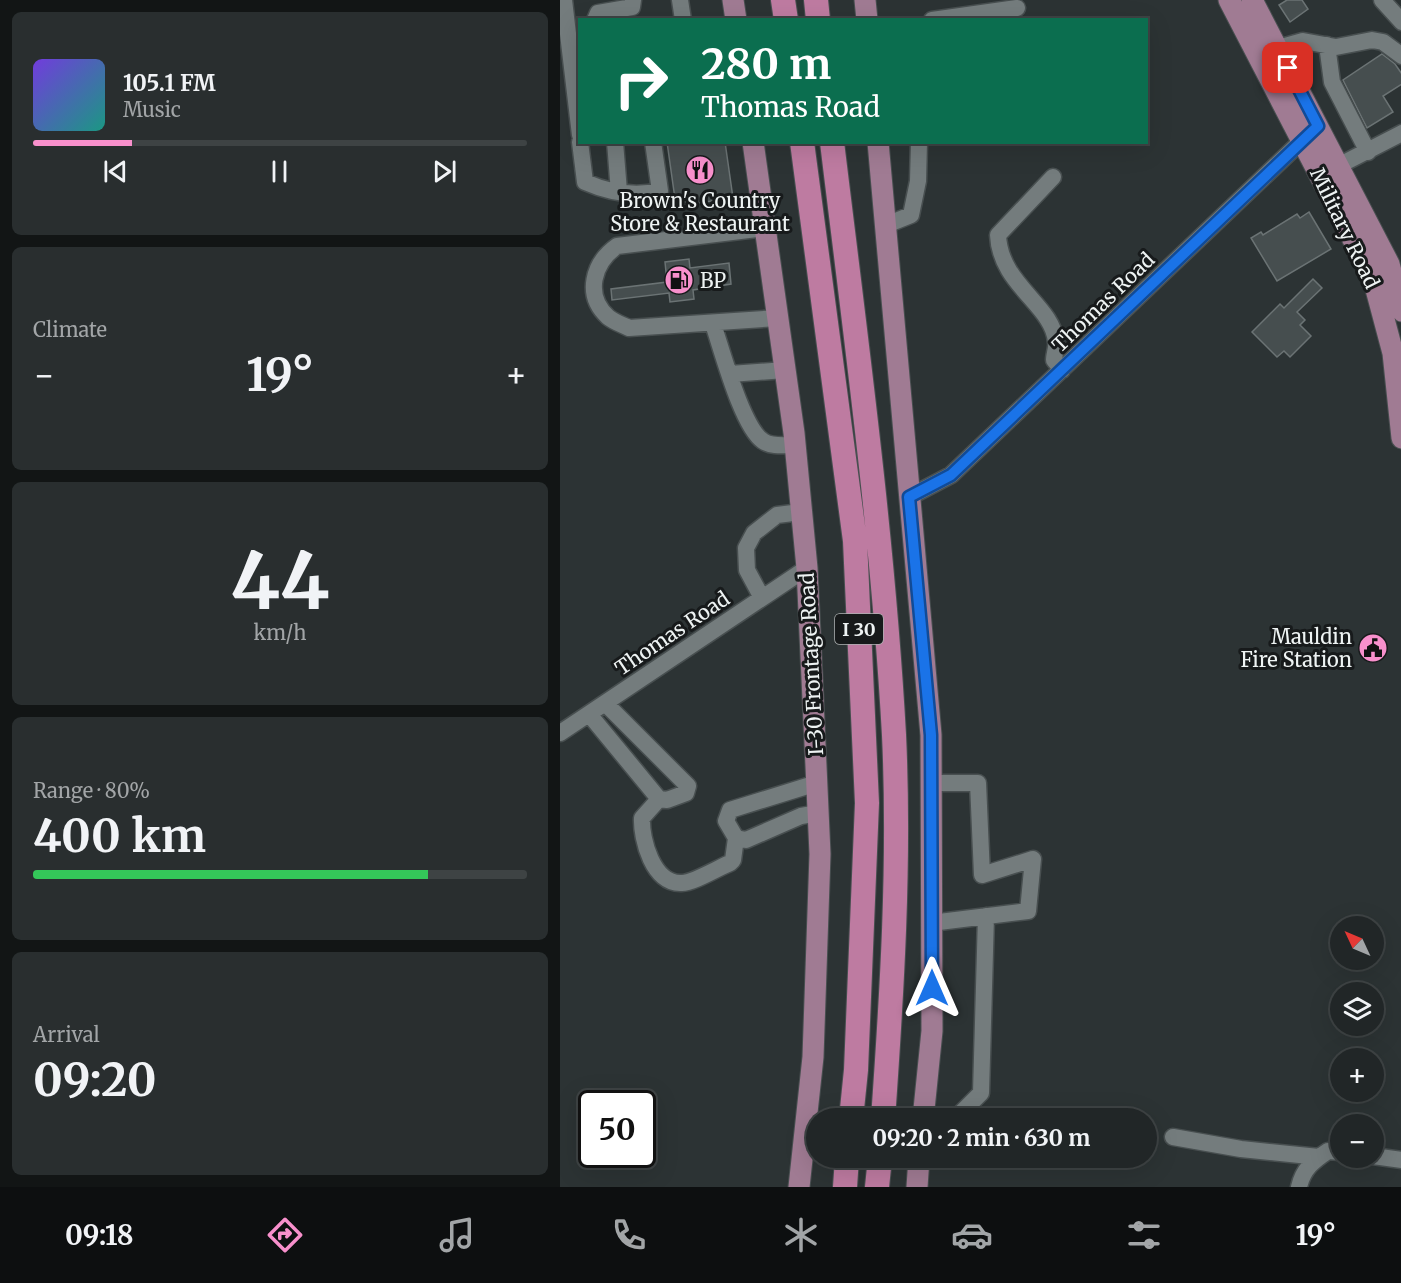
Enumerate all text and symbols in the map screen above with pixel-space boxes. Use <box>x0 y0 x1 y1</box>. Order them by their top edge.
text: 280 m <box>701 38 831 90</box>
icon: right <box>602 42 680 120</box>
pin <box>1262 42 1313 93</box>
icon: arrive <box>1271 51 1304 84</box>
text: 105.1 FM <box>123 69 216 97</box>
text: Thomas Road <box>701 90 880 124</box>
text: Music <box>123 97 181 122</box>
restaurant icon: Brown's Country Store & Restaurant <box>684 154 716 186</box>
icon: previous <box>99 155 132 188</box>
icon: pause <box>263 155 296 188</box>
icon: next <box>428 155 461 188</box>
street label: Military Road <box>1305 163 1385 293</box>
place label: Brown's Country Store & Restaurant <box>610 188 790 236</box>
street label: Thomas Road <box>1047 247 1159 357</box>
fuel station icon: BP <box>663 264 695 296</box>
place label: BP <box>700 268 726 293</box>
text: Climate <box>33 317 107 342</box>
text: 19° <box>246 347 314 403</box>
text: − <box>33 355 55 396</box>
text: + <box>505 355 527 396</box>
text: 44 <box>230 532 330 630</box>
street label: I-30 Frontage Road <box>794 572 828 756</box>
street label: Thomas Road <box>610 586 734 680</box>
road number: I 30 <box>835 614 883 644</box>
text: km/h <box>254 620 306 645</box>
place label: Mauldin Fire Station <box>1240 624 1352 672</box>
public building icon: Mauldin Fire Station <box>1357 632 1389 664</box>
text: Range · 80% <box>33 778 150 803</box>
text: 400 km <box>33 808 206 864</box>
north arrow <box>1330 916 1384 970</box>
map controls <box>1330 916 1384 1168</box>
position arrow <box>900 956 964 1020</box>
button: layers <box>1330 982 1384 1036</box>
text: Arrival <box>33 1022 100 1047</box>
button: + <box>1330 1048 1384 1102</box>
text: 09:20 <box>33 1052 157 1108</box>
speed limit sign: 50 <box>578 1090 656 1168</box>
button: − <box>1330 1114 1384 1168</box>
text: 09:20 · 2 min · 630 m <box>873 1124 1090 1152</box>
icon: directions <box>264 1214 306 1256</box>
icon: music <box>436 1214 478 1256</box>
icon: phone <box>608 1214 650 1256</box>
icon: climate <box>780 1214 822 1256</box>
icon: car <box>951 1214 993 1256</box>
icon: filters <box>1123 1214 1165 1256</box>
text: 09:18 <box>65 1218 134 1252</box>
text: 19° <box>1295 1218 1336 1252</box>

